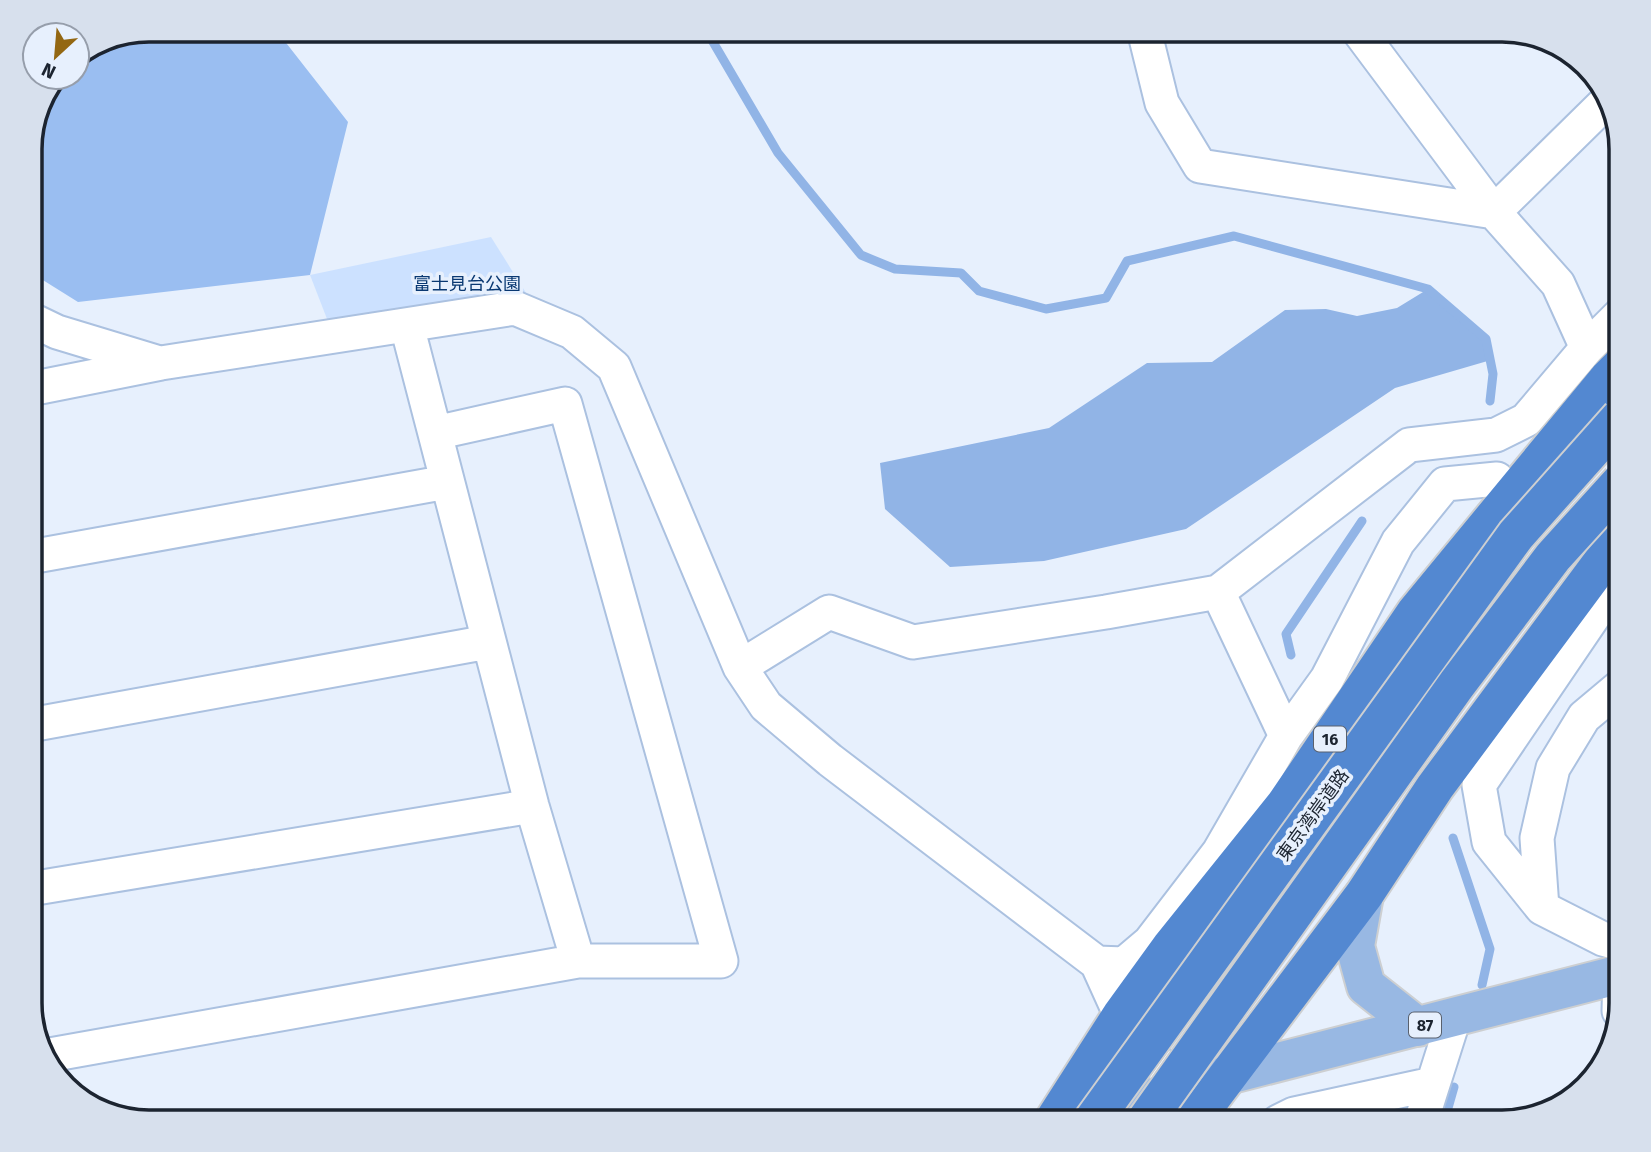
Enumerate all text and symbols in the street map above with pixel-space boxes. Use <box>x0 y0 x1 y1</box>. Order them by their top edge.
north arrow <box>21 21 91 91</box>
text: N <box>38 58 59 84</box>
park label: 富士見台公園 <box>413 273 521 295</box>
road number: 16 <box>1314 726 1346 752</box>
street label: 東京湾岸道路 <box>1272 765 1354 865</box>
road number: 87 <box>1409 1012 1441 1037</box>

